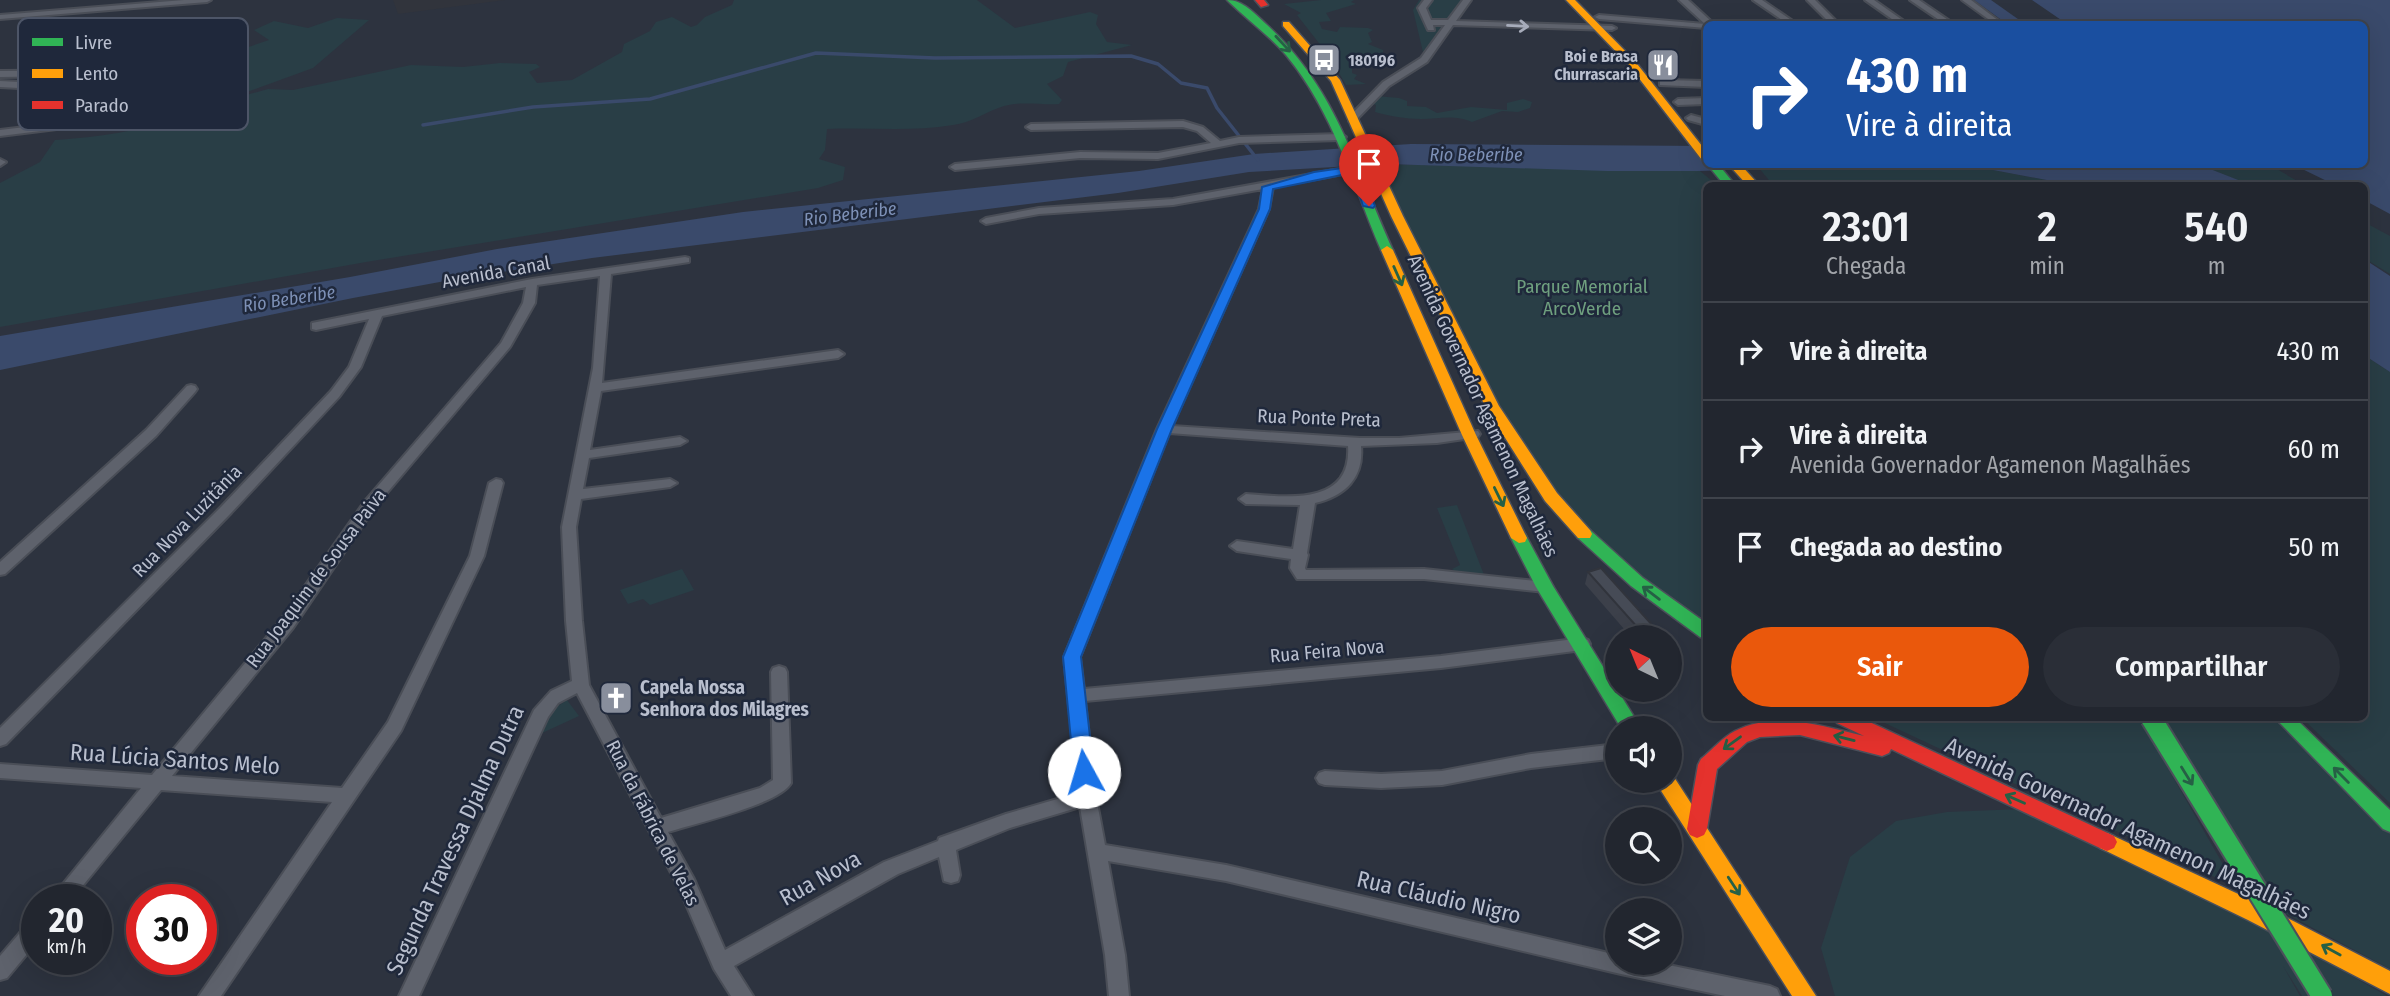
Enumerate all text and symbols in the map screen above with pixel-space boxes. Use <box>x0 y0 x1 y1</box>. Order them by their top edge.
legend <box>18 18 248 130</box>
one-way arrow <box>1506 20 1529 33</box>
text: Livre <box>75 31 112 54</box>
one-way arrow <box>1274 35 1291 52</box>
bus stop icon: 180196 <box>1305 41 1343 79</box>
restaurant icon: Boi e Brasa Churrascaria <box>1644 46 1682 84</box>
text: 430 m <box>1846 46 1968 105</box>
place label: Boi e Brasa Churrascaria <box>1554 47 1638 84</box>
icon: right <box>1731 49 1822 140</box>
place label: 180196 <box>1348 51 1395 70</box>
text: Lento <box>75 62 118 85</box>
text: Parado <box>75 94 129 117</box>
text: Vire à direita <box>1846 106 2012 144</box>
pin <box>1339 134 1399 206</box>
water label: Rio Beberibe <box>1429 144 1523 166</box>
icon: arrive <box>1350 145 1388 183</box>
water label: Rio Beberibe <box>802 197 898 231</box>
text: 23:01 <box>1822 202 1910 252</box>
text: 2 <box>2038 202 2057 252</box>
text: 540 <box>2184 202 2249 252</box>
street label: Avenida Canal <box>440 251 552 293</box>
street label: Avenida Governador Agamenon Magalhães <box>1403 251 1563 561</box>
text: Chegada <box>1826 252 1906 280</box>
text: min <box>2029 252 2065 280</box>
text: m <box>2208 252 2225 280</box>
one-way arrow <box>1392 264 1405 286</box>
park label: Parque Memorial ArcoVerde <box>1516 275 1648 320</box>
water label: Rio Beberibe <box>241 281 337 317</box>
icon: right <box>1731 332 1769 370</box>
text: Vire à direita <box>1790 336 1928 367</box>
text: 430 m <box>2276 336 2340 367</box>
street label: Rua Ponte Preta <box>1257 404 1381 432</box>
text: Vire à direita <box>1790 420 1928 451</box>
icon: right <box>1731 430 1769 468</box>
text: 60 m <box>2287 434 2340 465</box>
text: Avenida Governador Agamenon Magalhães <box>1790 451 2190 479</box>
street label: Rua Nova Luzitânia <box>128 460 246 582</box>
street label: Rua Joaquim de Sousa Paiva <box>241 484 391 672</box>
one-way arrow <box>1492 486 1506 507</box>
icon: arrive <box>1731 528 1769 566</box>
text: Chegada ao destino <box>1790 532 2002 563</box>
text: 50 m <box>2288 532 2340 563</box>
one-way arrow <box>1642 585 1661 600</box>
north arrow <box>1605 625 1682 702</box>
map controls <box>1605 625 1682 975</box>
button: Sair <box>1731 627 2029 707</box>
button: Compartilhar <box>2043 627 2340 707</box>
street label: Rua Feira Nova <box>1269 635 1385 667</box>
place label: Capela Nossa Senhora dos Milagres <box>640 676 810 721</box>
church icon: Capela Nossa Senhora dos Milagres <box>597 679 635 717</box>
street label: Segunda Travessa Djalma Dutra <box>380 701 530 979</box>
button: sound <box>1605 716 1682 793</box>
one-way arrow <box>1833 731 1856 744</box>
street label: Avenida Governador Agamenon Magalhães <box>1941 731 2316 925</box>
position arrow <box>1047 735 1121 809</box>
street label: Rua da Fábrica de Velas <box>601 736 705 910</box>
one-way arrow <box>1723 736 1742 751</box>
street label: Rua Lúcia Santos Melo <box>69 738 281 780</box>
one-way arrow <box>2180 765 2194 785</box>
one-way arrow <box>2333 767 2350 784</box>
one-way arrow <box>2004 792 2026 805</box>
button: search <box>1605 807 1682 884</box>
street label: Rua Nova <box>775 844 865 912</box>
street label: Rua Cláudio Nigro <box>1354 865 1524 929</box>
one-way arrow <box>1727 876 1741 896</box>
speed limit sign: 30 <box>126 884 217 975</box>
button: layers <box>1605 898 1682 975</box>
text: 20 <box>49 899 84 941</box>
text: km/h <box>46 936 87 958</box>
one-way arrow <box>2321 943 2341 957</box>

